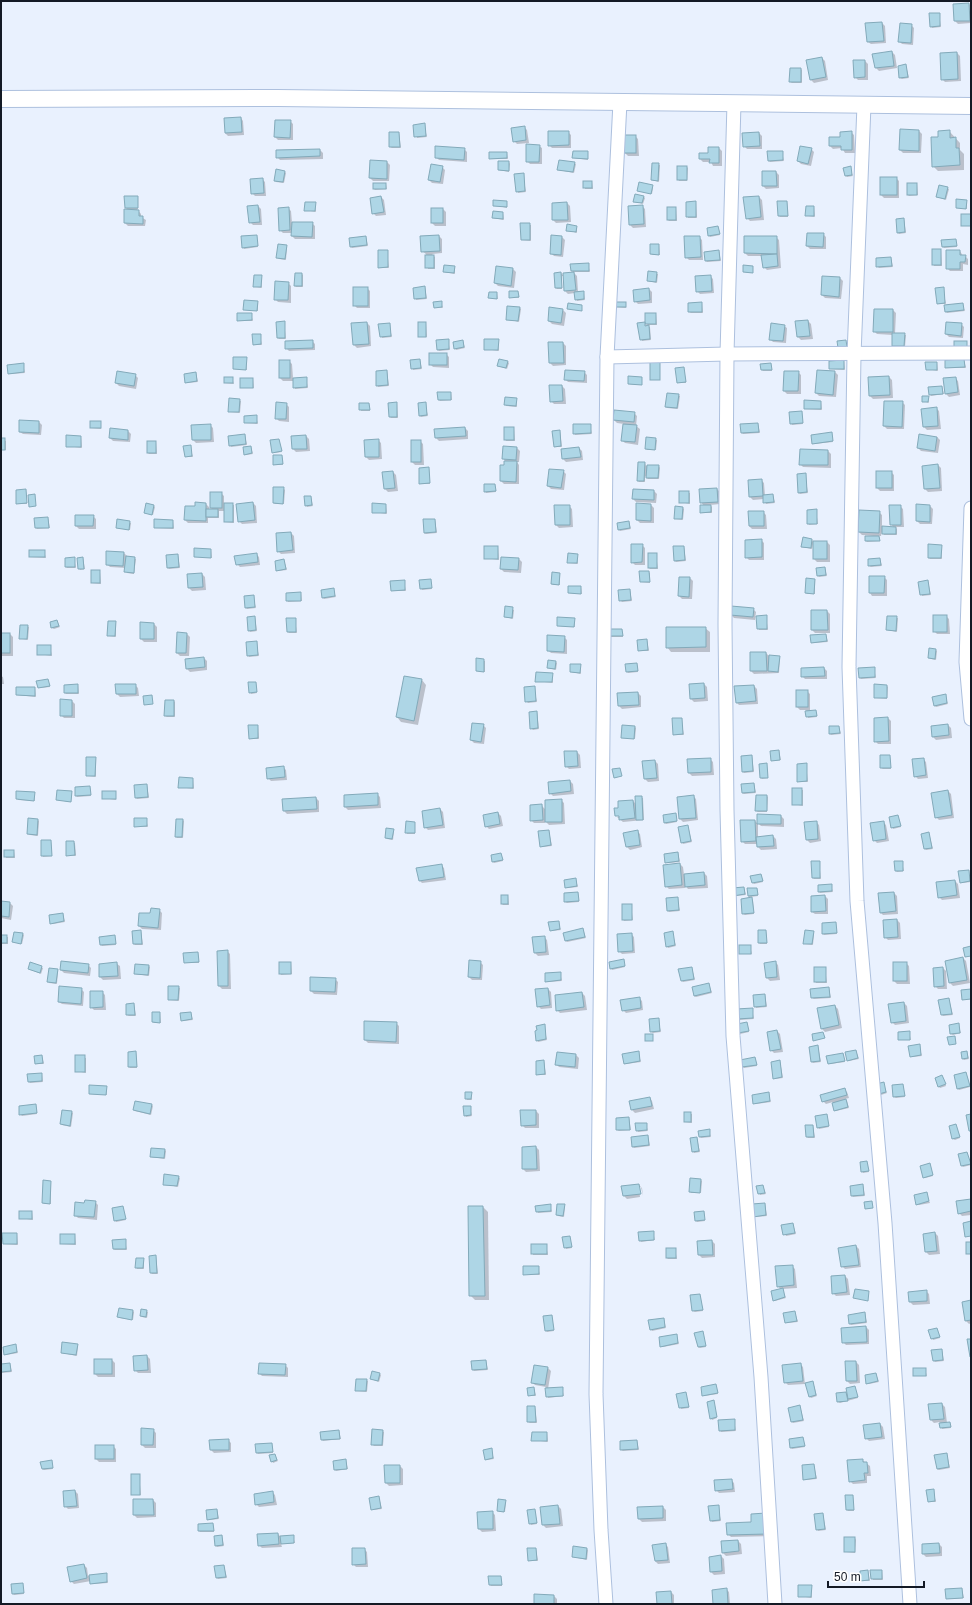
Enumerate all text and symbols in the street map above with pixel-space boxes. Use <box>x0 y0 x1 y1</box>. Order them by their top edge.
scale bar <box>828 1563 924 1589</box>
text: 50 m <box>834 1570 861 1584</box>

